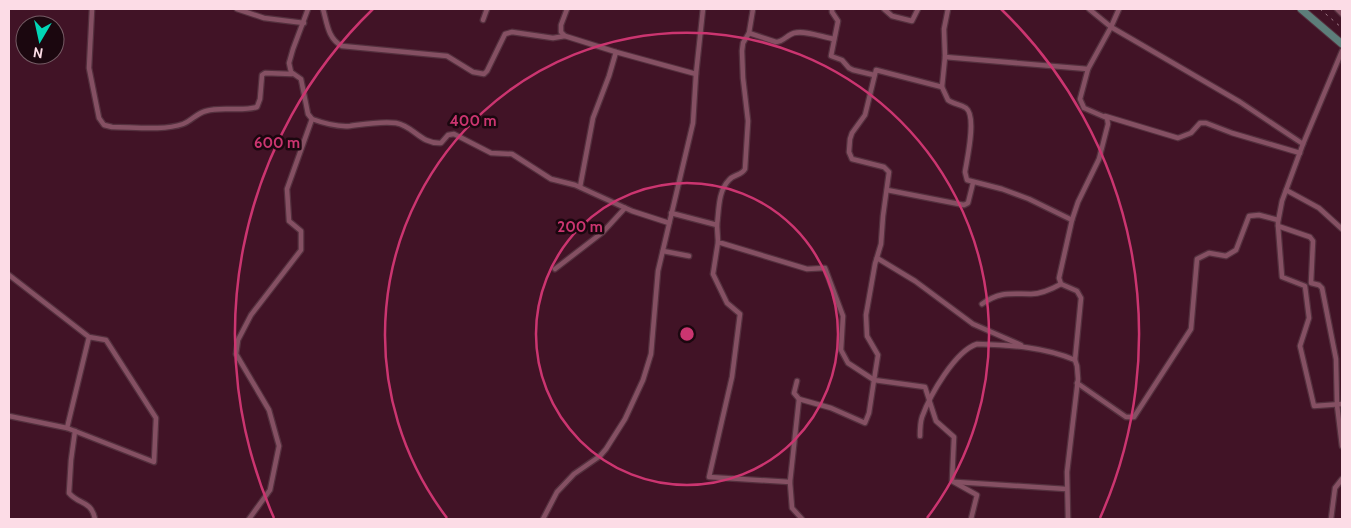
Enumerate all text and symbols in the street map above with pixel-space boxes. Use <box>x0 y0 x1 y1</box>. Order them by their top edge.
north arrow <box>15 15 65 65</box>
text: N <box>32 43 44 63</box>
text: 400 m <box>450 112 496 130</box>
text: 600 m <box>254 134 300 152</box>
text: 200 m <box>557 218 603 236</box>
centre of rings <box>678 325 696 343</box>

